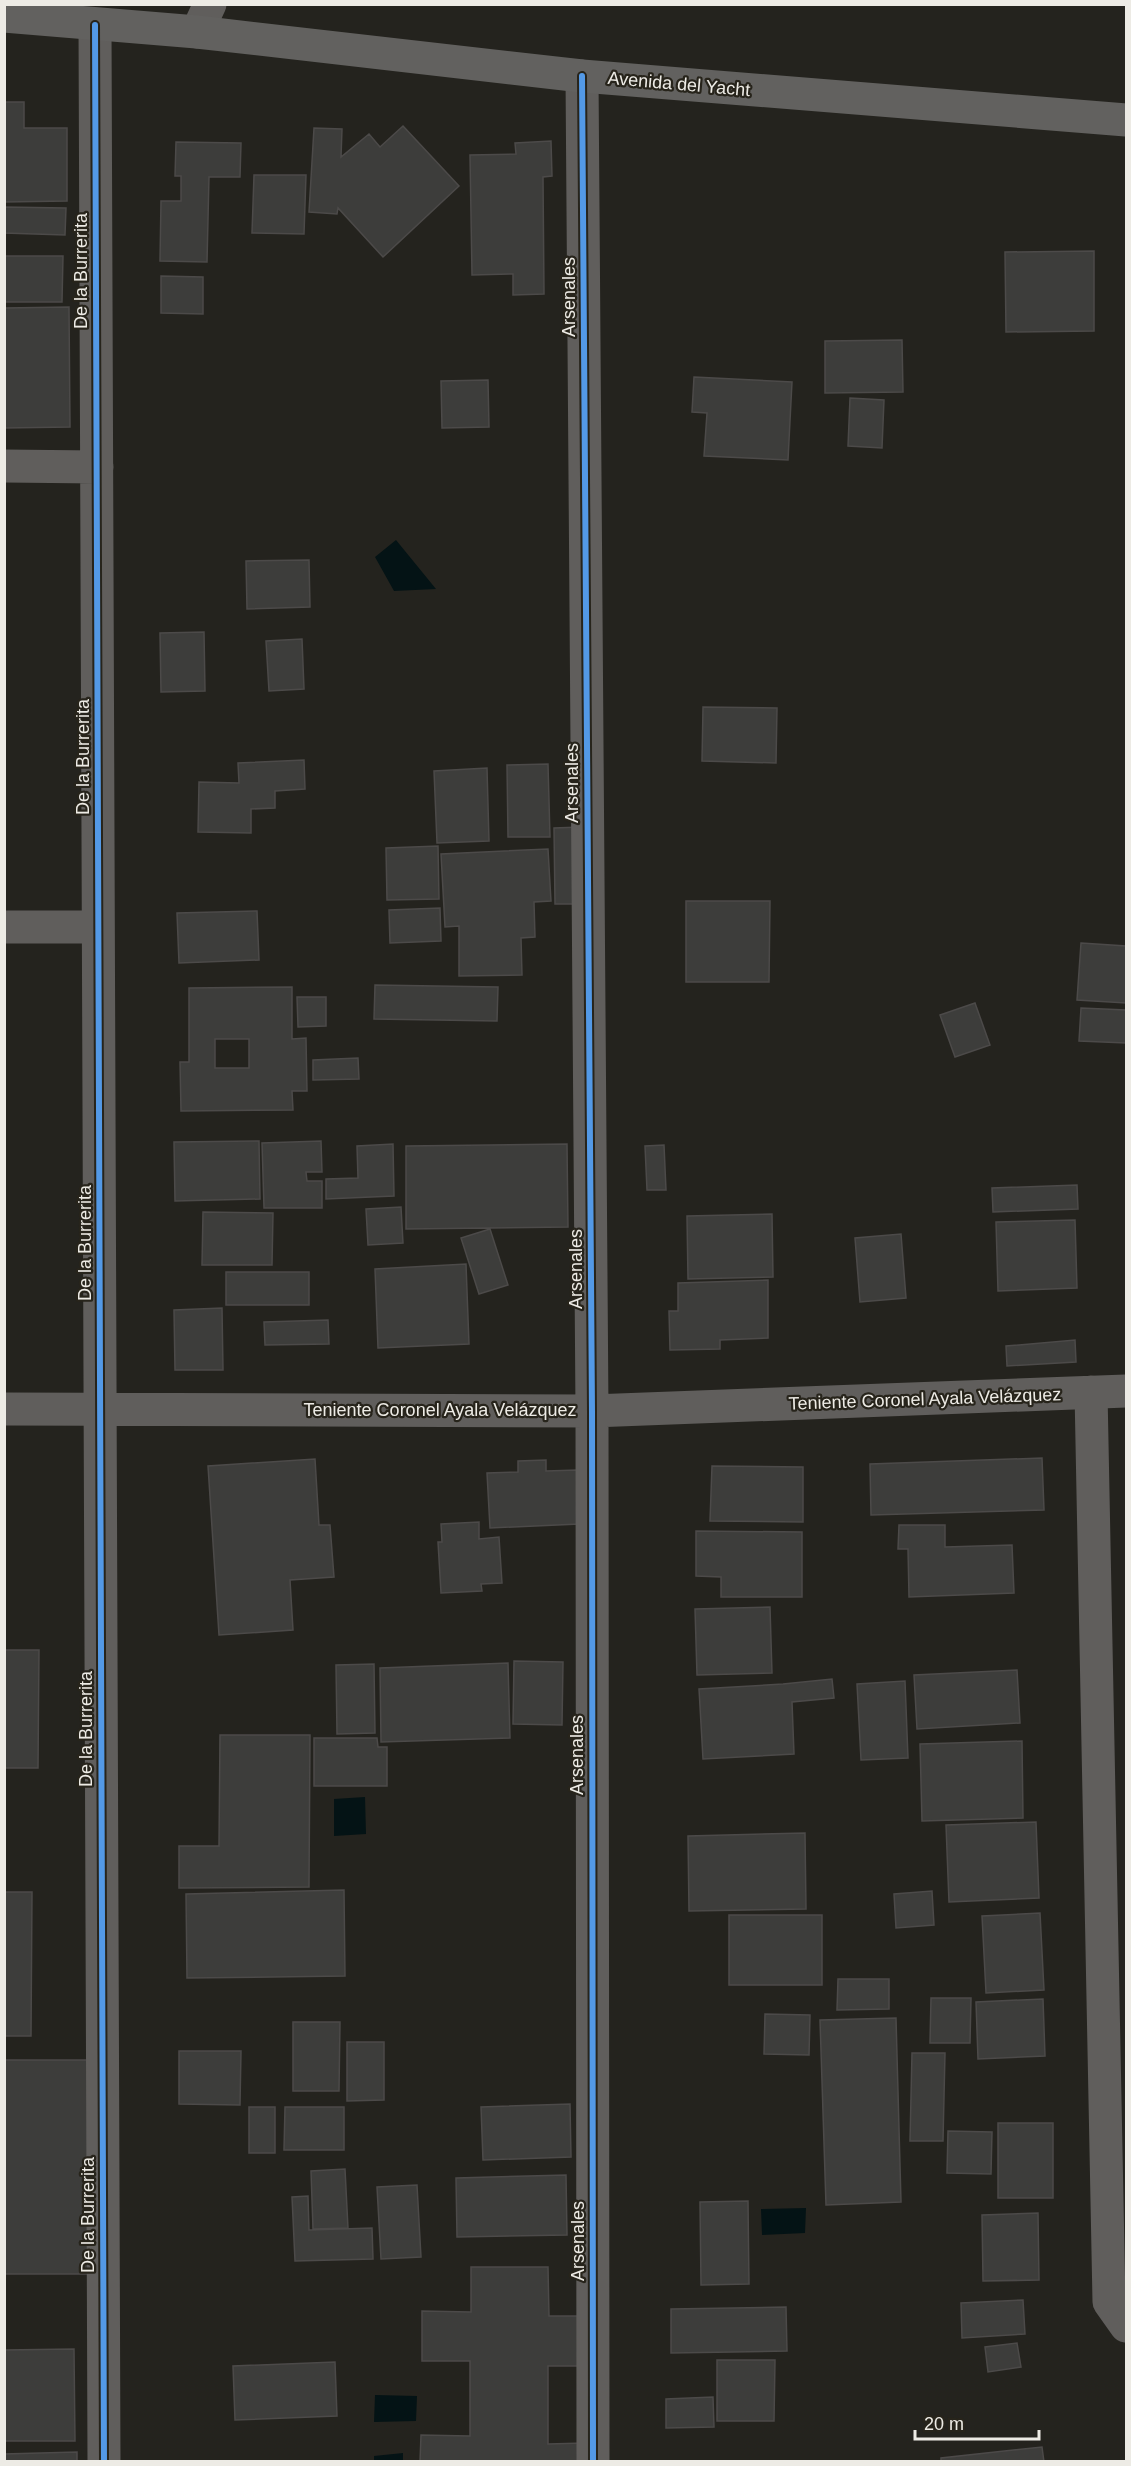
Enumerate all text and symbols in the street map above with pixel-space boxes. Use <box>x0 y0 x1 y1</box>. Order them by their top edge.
street label: Avenida del Yacht <box>607 68 751 100</box>
street label: De la Burrerita <box>71 212 91 329</box>
street label: Arsenales <box>559 257 579 337</box>
street label: De la Burrerita <box>73 698 93 815</box>
street label: Arsenales <box>562 743 582 823</box>
street label: De la Burrerita <box>75 1184 95 1301</box>
street label: Arsenales <box>566 1229 586 1309</box>
street label: Teniente Coronel Ayala Velázquez <box>788 1384 1062 1414</box>
street label: Teniente Coronel Ayala Velázquez <box>304 1400 576 1420</box>
street label: De la Burrerita <box>76 1670 96 1787</box>
street label: Arsenales <box>567 1715 587 1795</box>
street label: De la Burrerita <box>78 2156 98 2273</box>
street label: Arsenales <box>568 2201 588 2281</box>
scale bar <box>915 2403 1040 2441</box>
text: 20 m <box>924 2414 964 2434</box>

